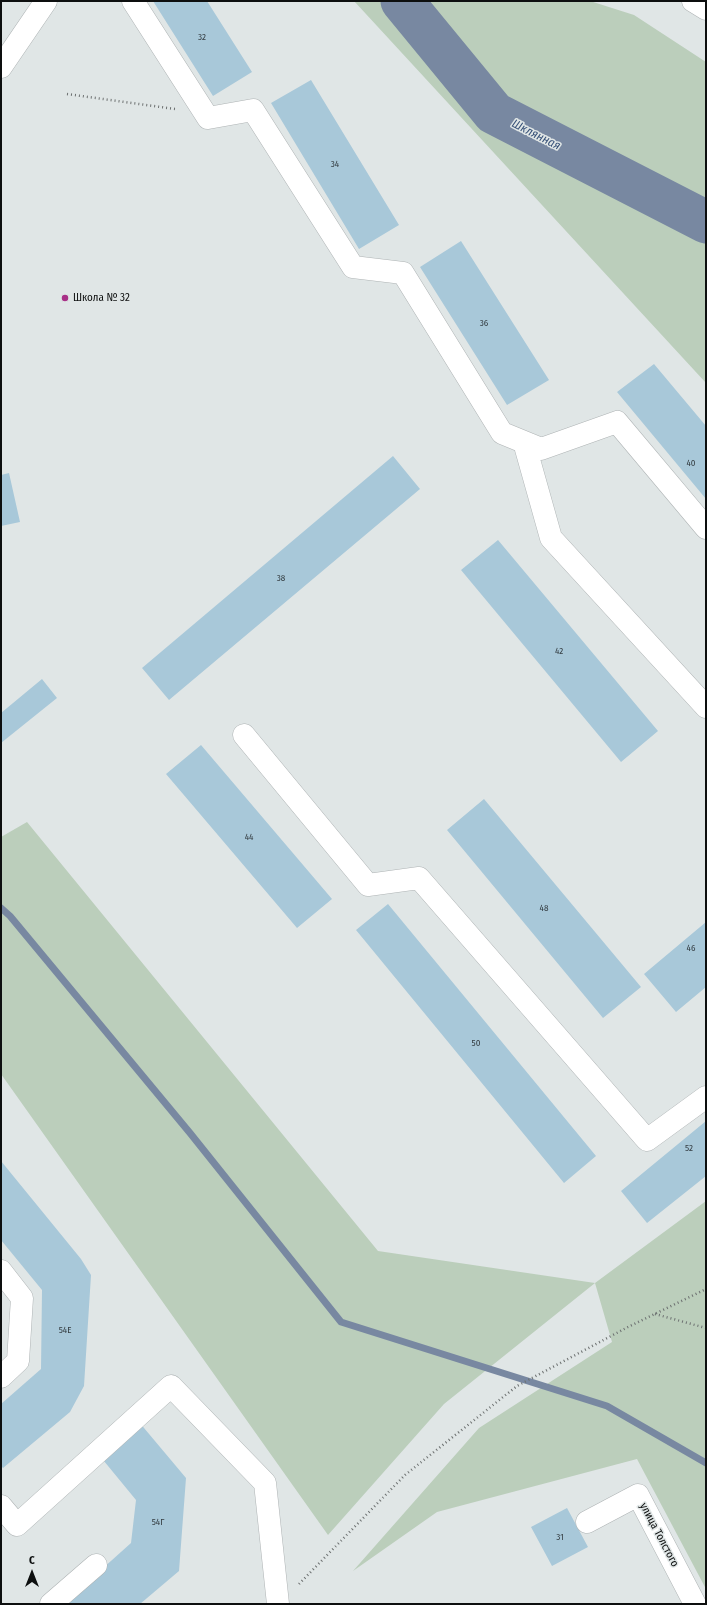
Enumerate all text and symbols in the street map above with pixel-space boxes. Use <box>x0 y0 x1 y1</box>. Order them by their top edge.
house number: 32 <box>198 32 206 42</box>
water label: Шклянная <box>509 117 563 153</box>
house number: 34 <box>331 159 339 169</box>
place label: Школа № 32 <box>73 291 130 305</box>
marker: Школа № 32 <box>60 293 70 303</box>
house number: 36 <box>480 318 488 328</box>
house number: 40 <box>686 458 696 468</box>
house number: 38 <box>277 573 285 583</box>
house number: 42 <box>555 646 563 656</box>
house number: 44 <box>245 832 253 842</box>
house number: 48 <box>540 903 548 913</box>
house number: 46 <box>687 943 695 953</box>
house number: 50 <box>472 1038 480 1048</box>
house number: 52 <box>685 1143 693 1153</box>
house number: 54Е <box>59 1325 71 1335</box>
street label: улица Толстого <box>637 1501 681 1569</box>
house number: 54Г <box>152 1517 164 1527</box>
house number: 31 <box>556 1532 564 1542</box>
north arrow <box>12 1553 52 1593</box>
text: С <box>29 1554 35 1567</box>

